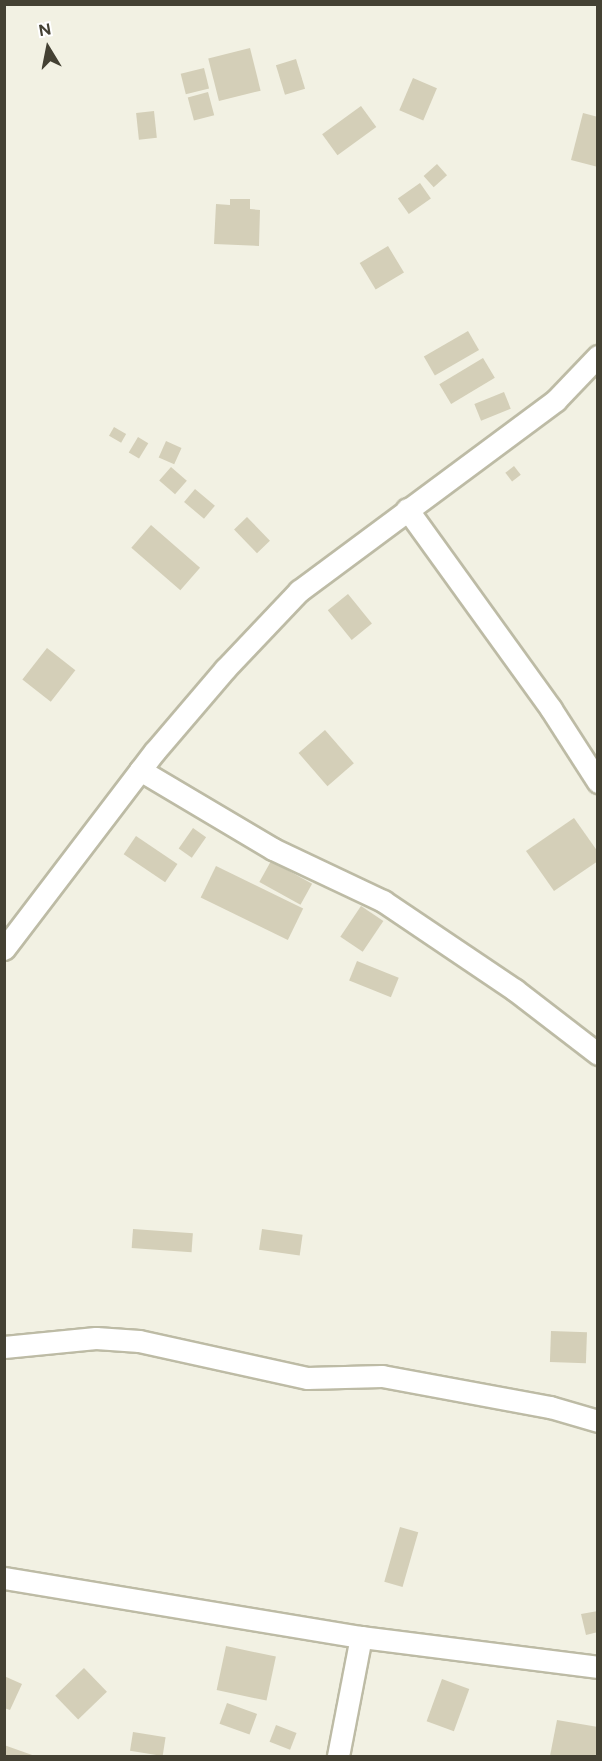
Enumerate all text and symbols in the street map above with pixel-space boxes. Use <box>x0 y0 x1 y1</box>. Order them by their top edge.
north arrow <box>18 18 78 78</box>
text: N <box>37 19 53 40</box>

